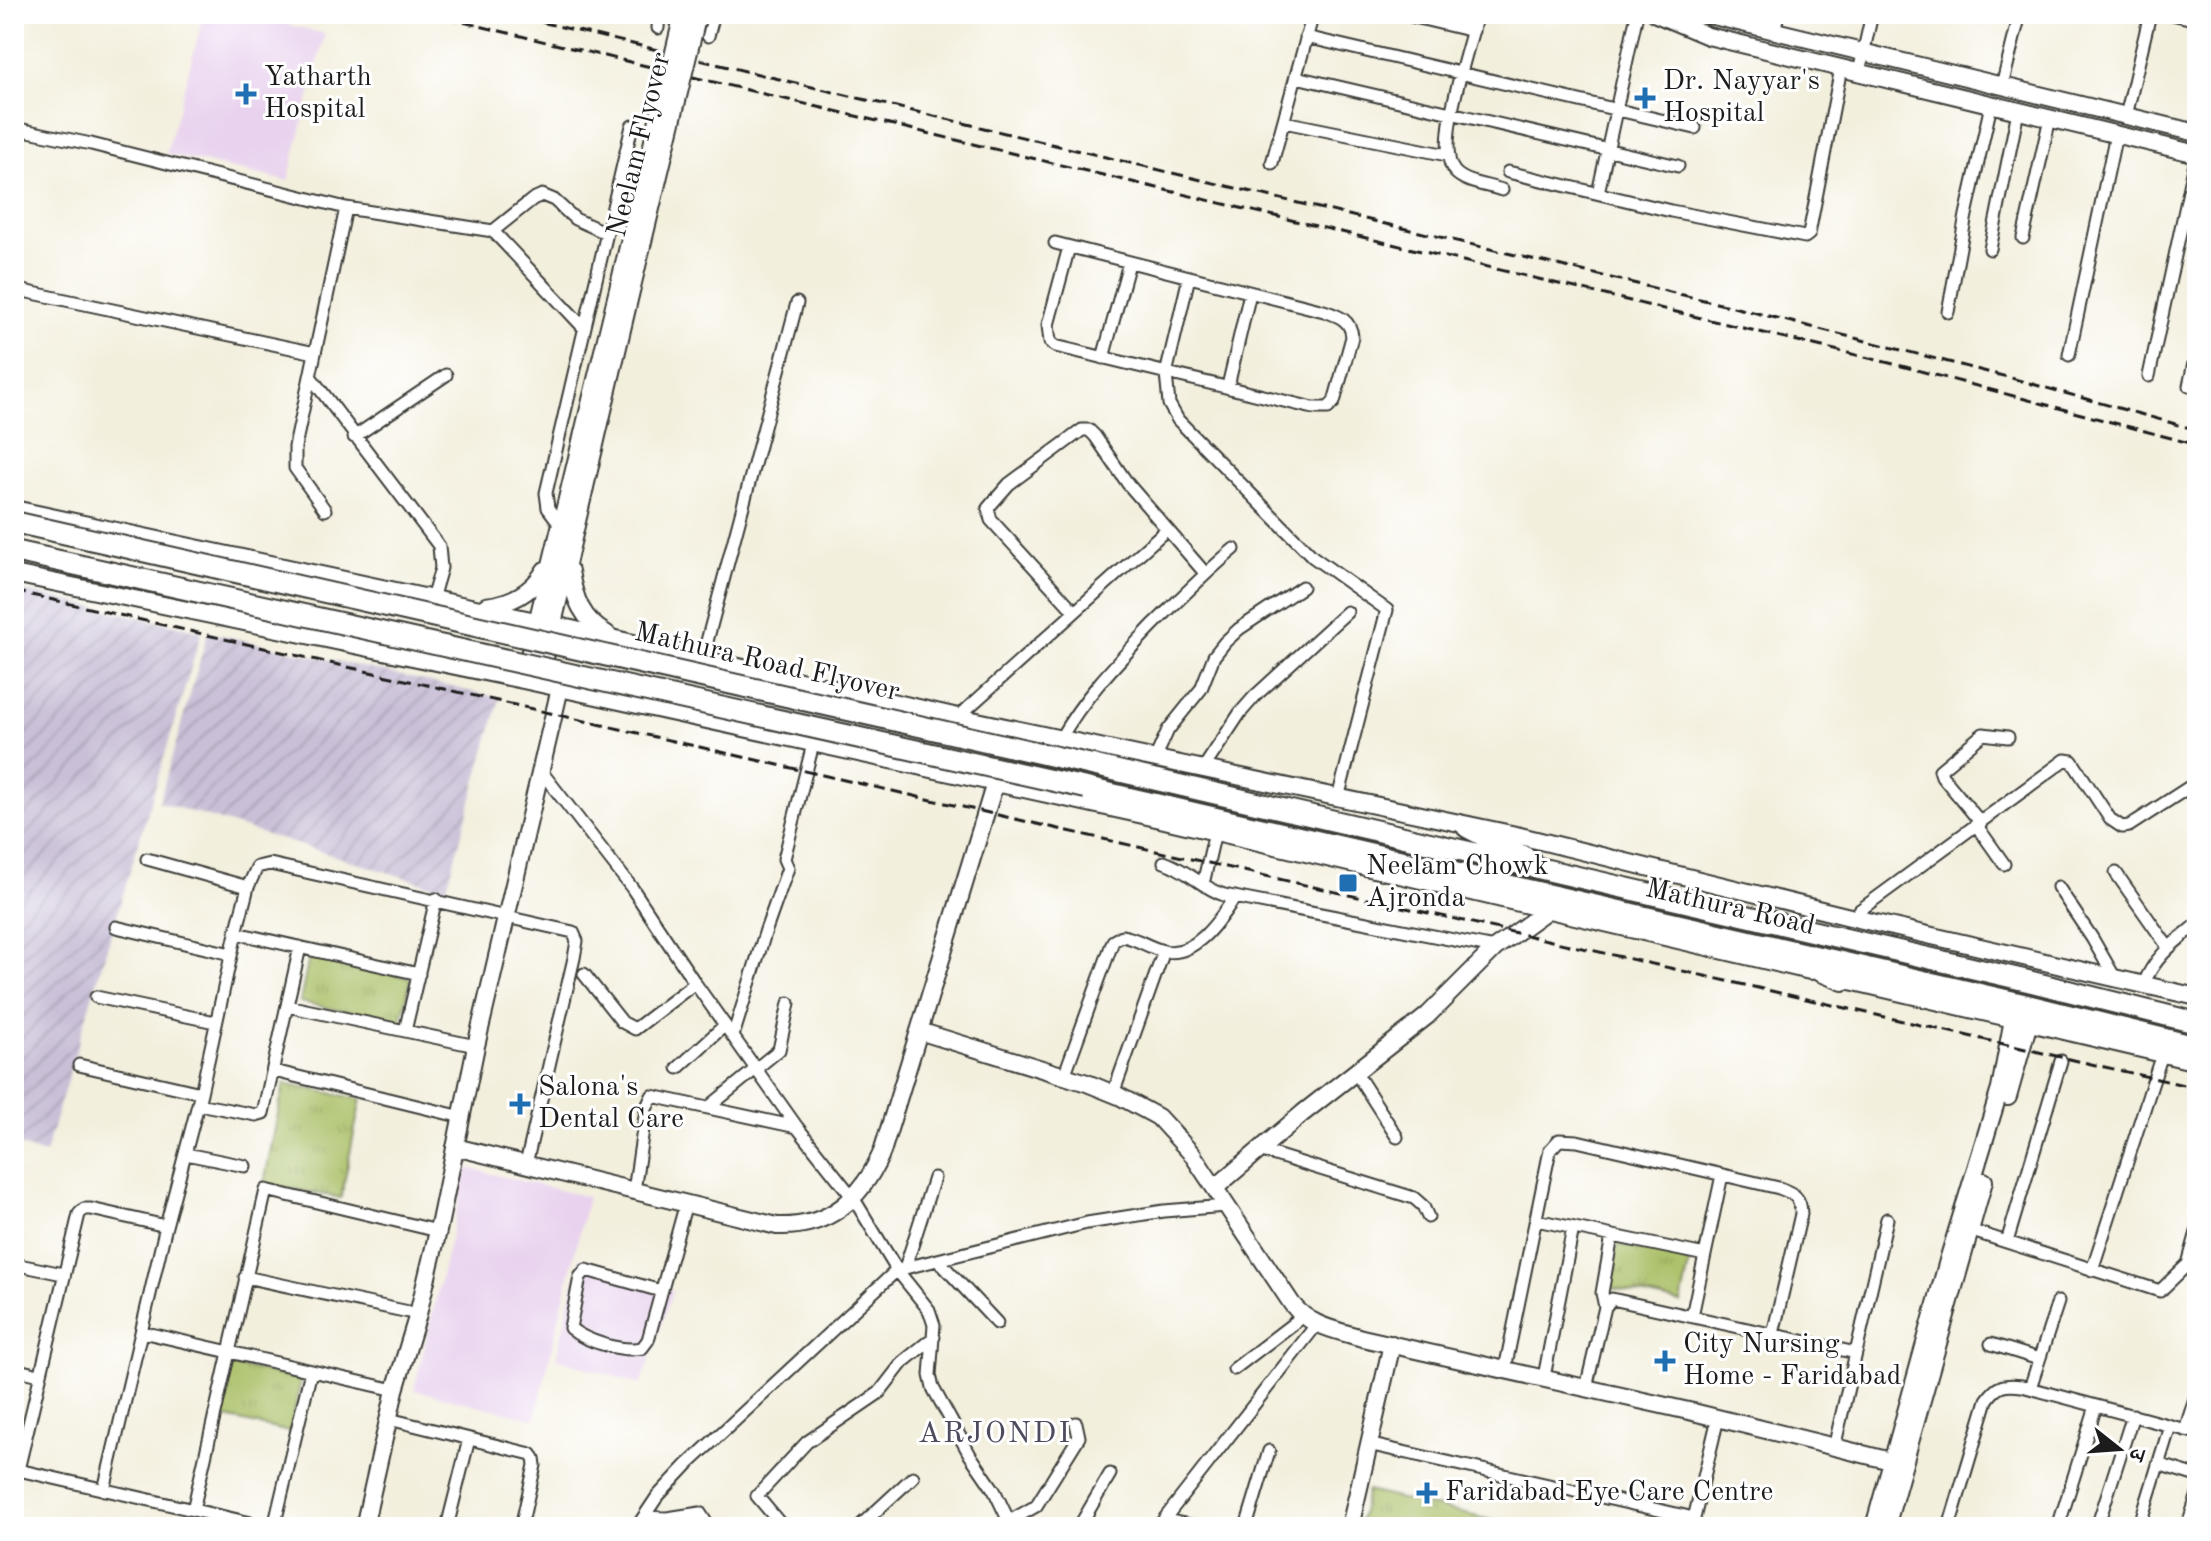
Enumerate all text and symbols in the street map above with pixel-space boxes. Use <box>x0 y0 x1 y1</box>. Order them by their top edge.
street label: Neelam Flyover <box>604 50 676 240</box>
place label: Yatharth Hospital <box>264 64 372 124</box>
place label: Dr. Nayyar's Hospital <box>1663 68 1820 128</box>
marker: Yatharth Hospital <box>235 83 257 105</box>
marker: Dr. Nayyar's Hospital <box>1634 87 1656 109</box>
street label: Mathura Road Flyover <box>632 619 902 707</box>
place label: Neelam Chowk Ajronda <box>1366 853 1549 913</box>
marker: Neelam Chowk Ajronda <box>1337 872 1359 894</box>
street label: Mathura Road <box>1643 875 1817 941</box>
place label: Salona's Dental Care <box>538 1074 684 1134</box>
marker: Salona's Dental Care <box>509 1093 531 1115</box>
place label: City Nursing Home - Faridabad <box>1683 1331 1901 1391</box>
marker: City Nursing Home - Faridabad <box>1654 1350 1676 1372</box>
north arrow <box>2079 1409 2159 1489</box>
district label: ARJONDI <box>918 1419 1072 1449</box>
text: उ <box>2124 1444 2149 1465</box>
place label: Faridabad Eye Care Centre <box>1445 1479 1773 1507</box>
marker: Faridabad Eye Care Centre <box>1416 1482 1438 1504</box>

